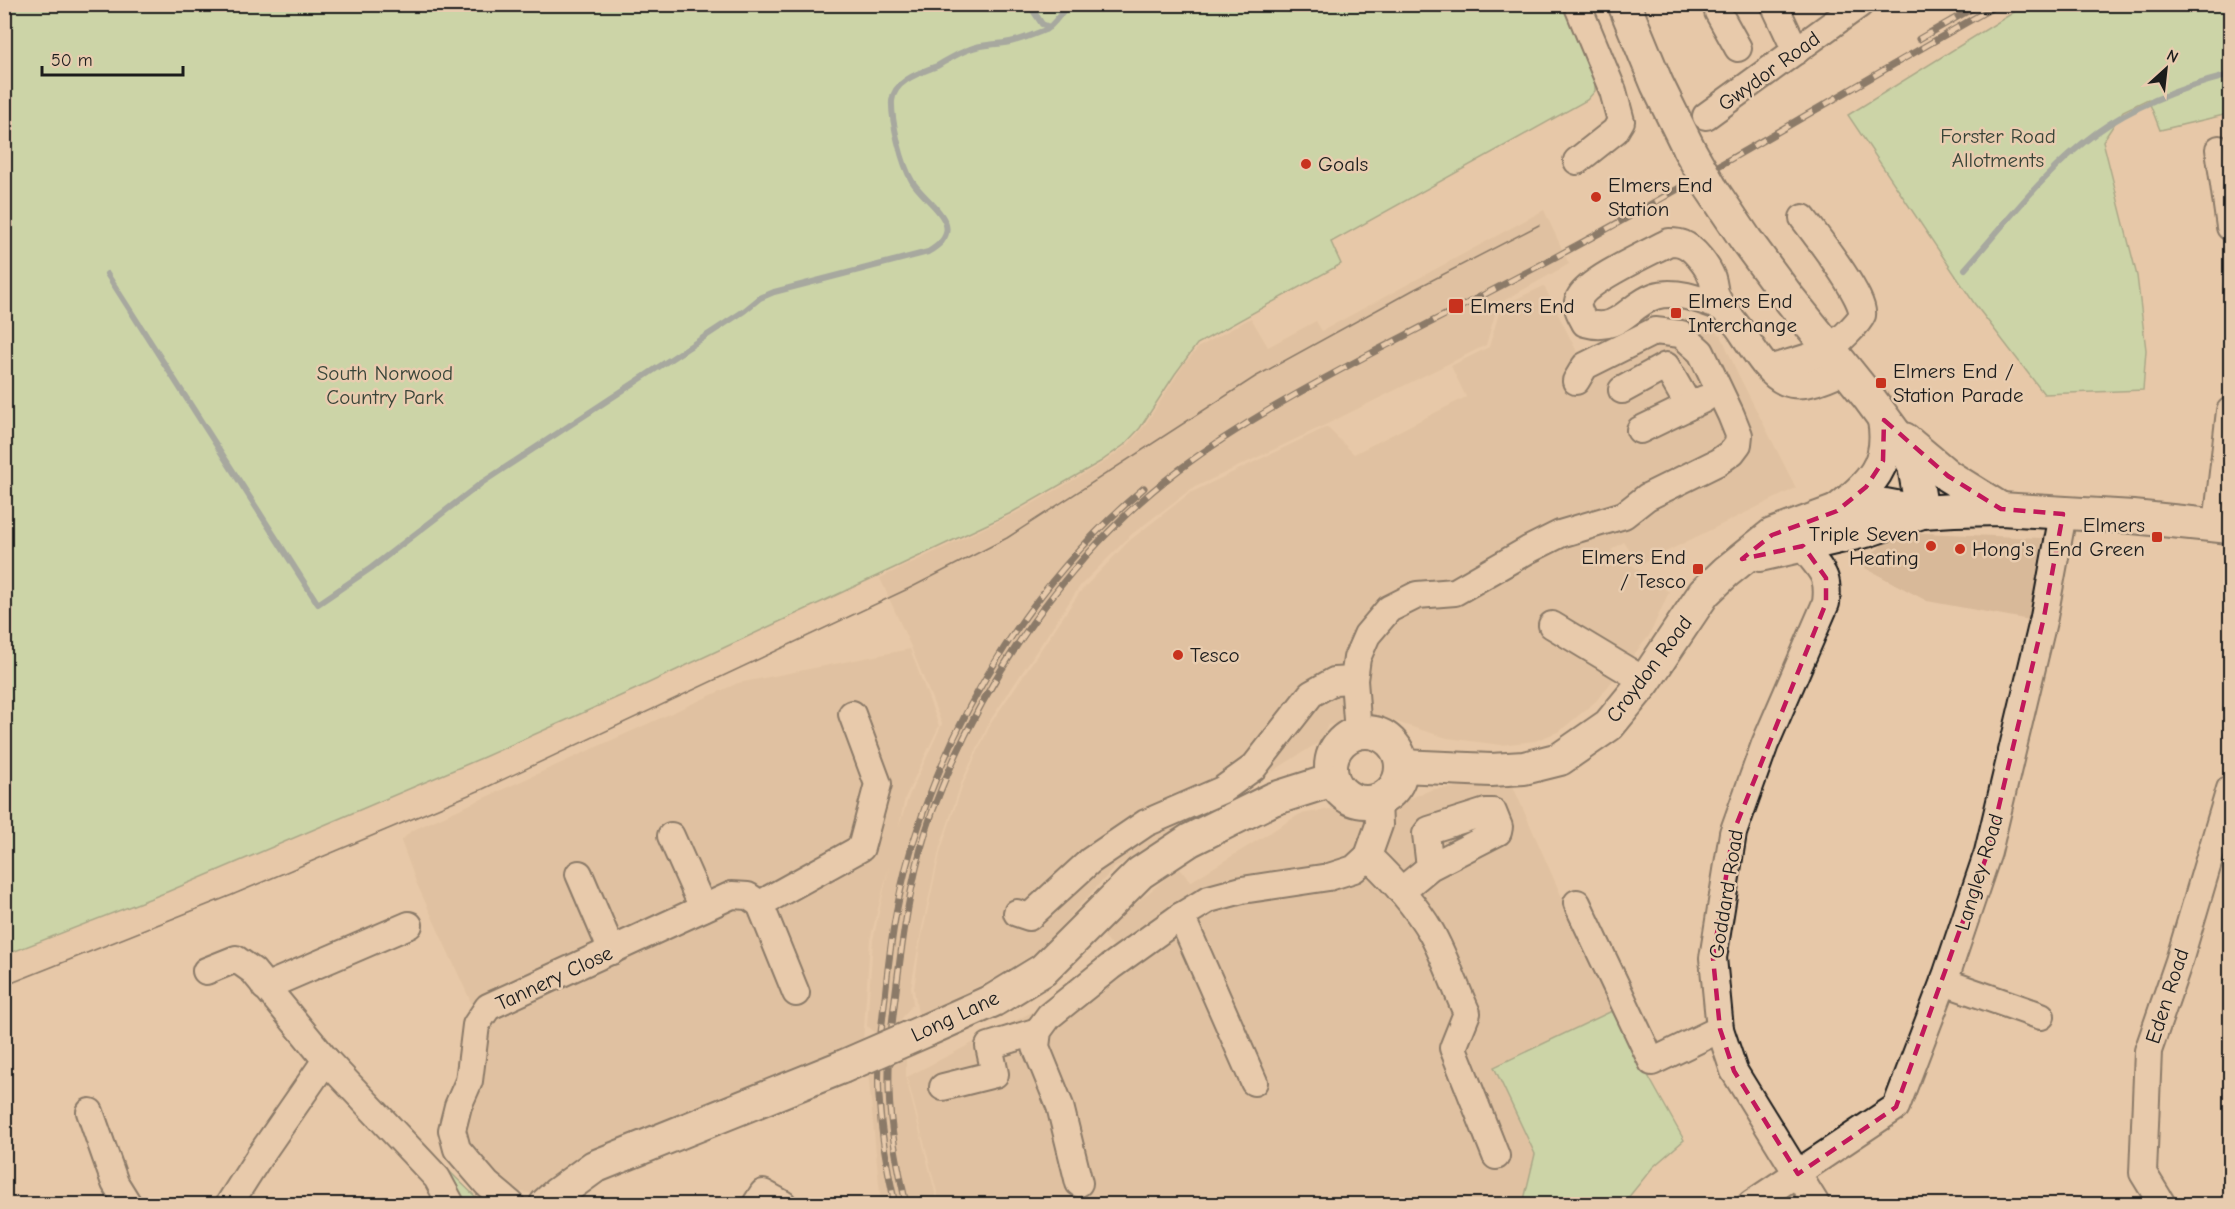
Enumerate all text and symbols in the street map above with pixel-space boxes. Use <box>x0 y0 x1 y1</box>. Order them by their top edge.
street label: Gwydor Road <box>1714 26 1824 116</box>
scale bar <box>42 39 183 77</box>
north arrow <box>2136 39 2196 99</box>
text: N <box>2164 46 2181 67</box>
text: 50 m <box>51 50 93 71</box>
park label: Forster Road Allotments <box>1940 124 2056 172</box>
place label: Goals <box>1318 152 1368 176</box>
marker: Goals <box>1299 157 1313 171</box>
place label: Elmers End Station <box>1608 173 1713 221</box>
marker: Elmers End Station <box>1589 190 1603 204</box>
place label: Elmers End Interchange <box>1688 289 1797 337</box>
place label: Elmers End <box>1470 294 1575 318</box>
marker: Elmers End <box>1447 297 1465 315</box>
marker: Elmers End Interchange <box>1669 306 1683 320</box>
place label: Elmers End / Station Parade <box>1893 359 2023 407</box>
park label: South Norwood Country Park <box>317 361 453 409</box>
marker: Elmers End / Station Parade <box>1874 376 1888 390</box>
place label: Elmers End Green <box>2047 513 2145 561</box>
place label: Triple Seven Heating <box>1809 522 1919 570</box>
marker: Elmers End Green <box>2150 530 2164 544</box>
place label: Hong's <box>1972 537 2034 561</box>
marker: Triple Seven Heating <box>1924 539 1938 553</box>
marker: Hong's <box>1953 542 1967 556</box>
place label: Elmers End / Tesco <box>1581 545 1686 593</box>
marker: Elmers End / Tesco <box>1691 562 1705 576</box>
street label: Croydon Road <box>1601 611 1697 727</box>
place label: Tesco <box>1190 643 1240 667</box>
marker: Tesco <box>1171 648 1185 662</box>
street label: Langley Road <box>1950 811 2008 933</box>
street label: Goddard Road <box>1704 828 1748 960</box>
street label: Tannery Close <box>492 941 616 1015</box>
street label: Eden Road <box>2140 946 2194 1046</box>
street label: Long Lane <box>907 985 1003 1047</box>

